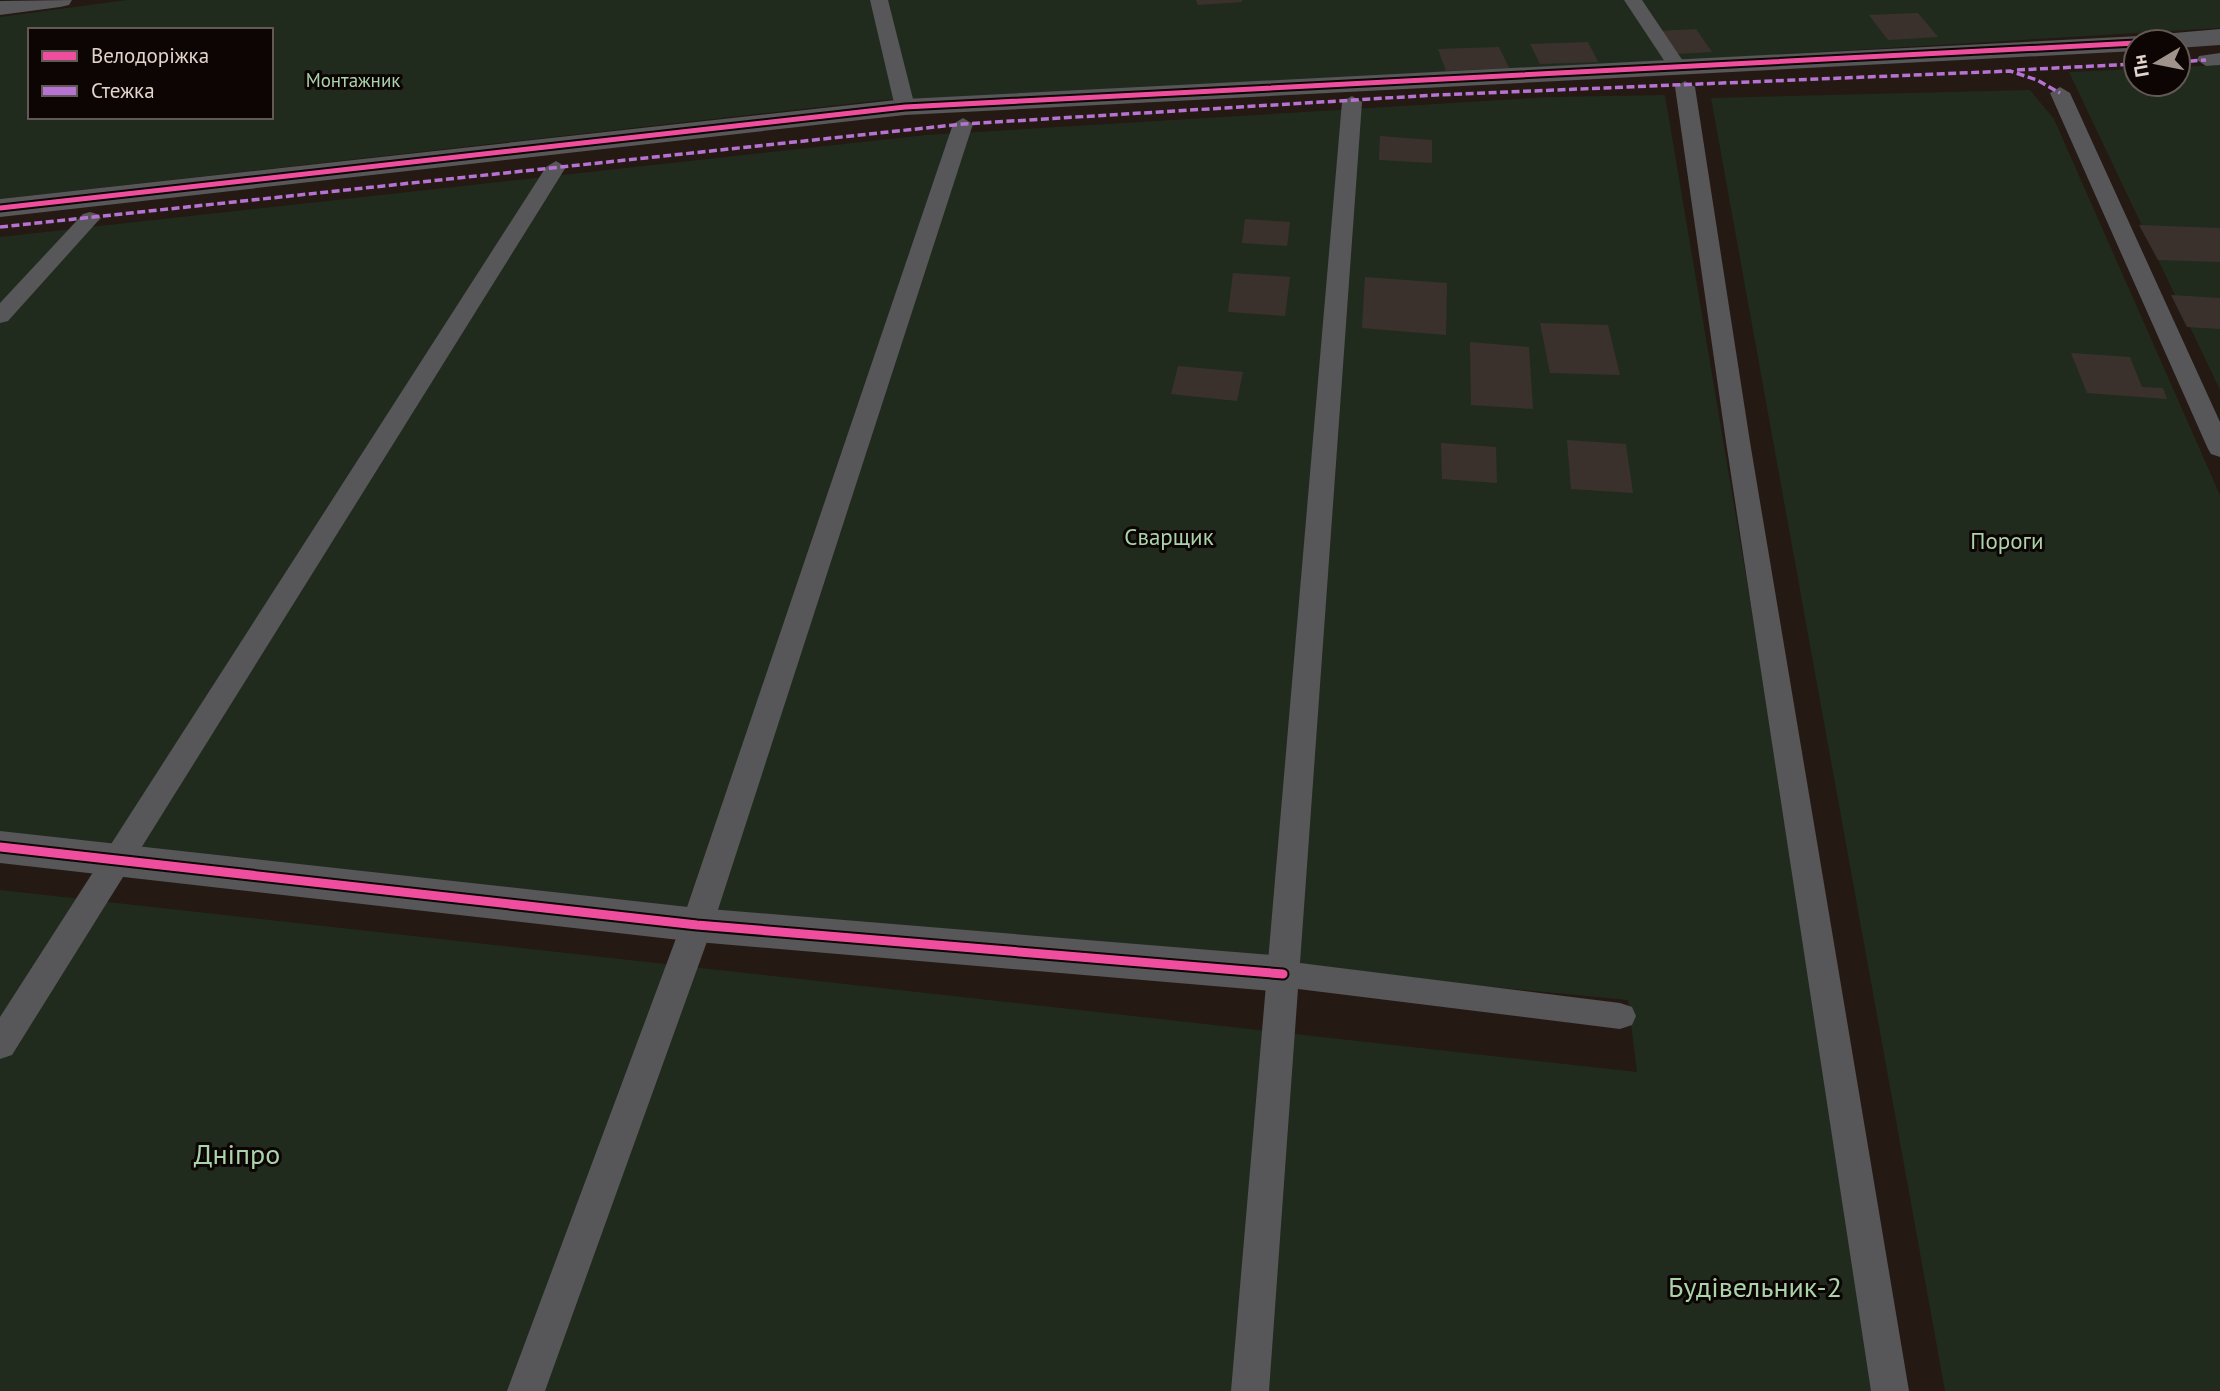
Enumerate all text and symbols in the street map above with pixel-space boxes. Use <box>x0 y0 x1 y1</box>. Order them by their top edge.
legend <box>28 28 273 119</box>
north arrow <box>2122 28 2192 98</box>
text: Велодоріжка <box>91 42 209 69</box>
text: Пн <box>2126 53 2154 79</box>
park label: Монтажник <box>306 68 400 92</box>
text: Стежка <box>91 77 155 104</box>
park label: Сварщик <box>1124 522 1214 551</box>
park label: Пороги <box>1970 526 2044 555</box>
park label: Дніпро <box>194 1135 280 1172</box>
park label: Будівельник-2 <box>1668 1268 1842 1305</box>

